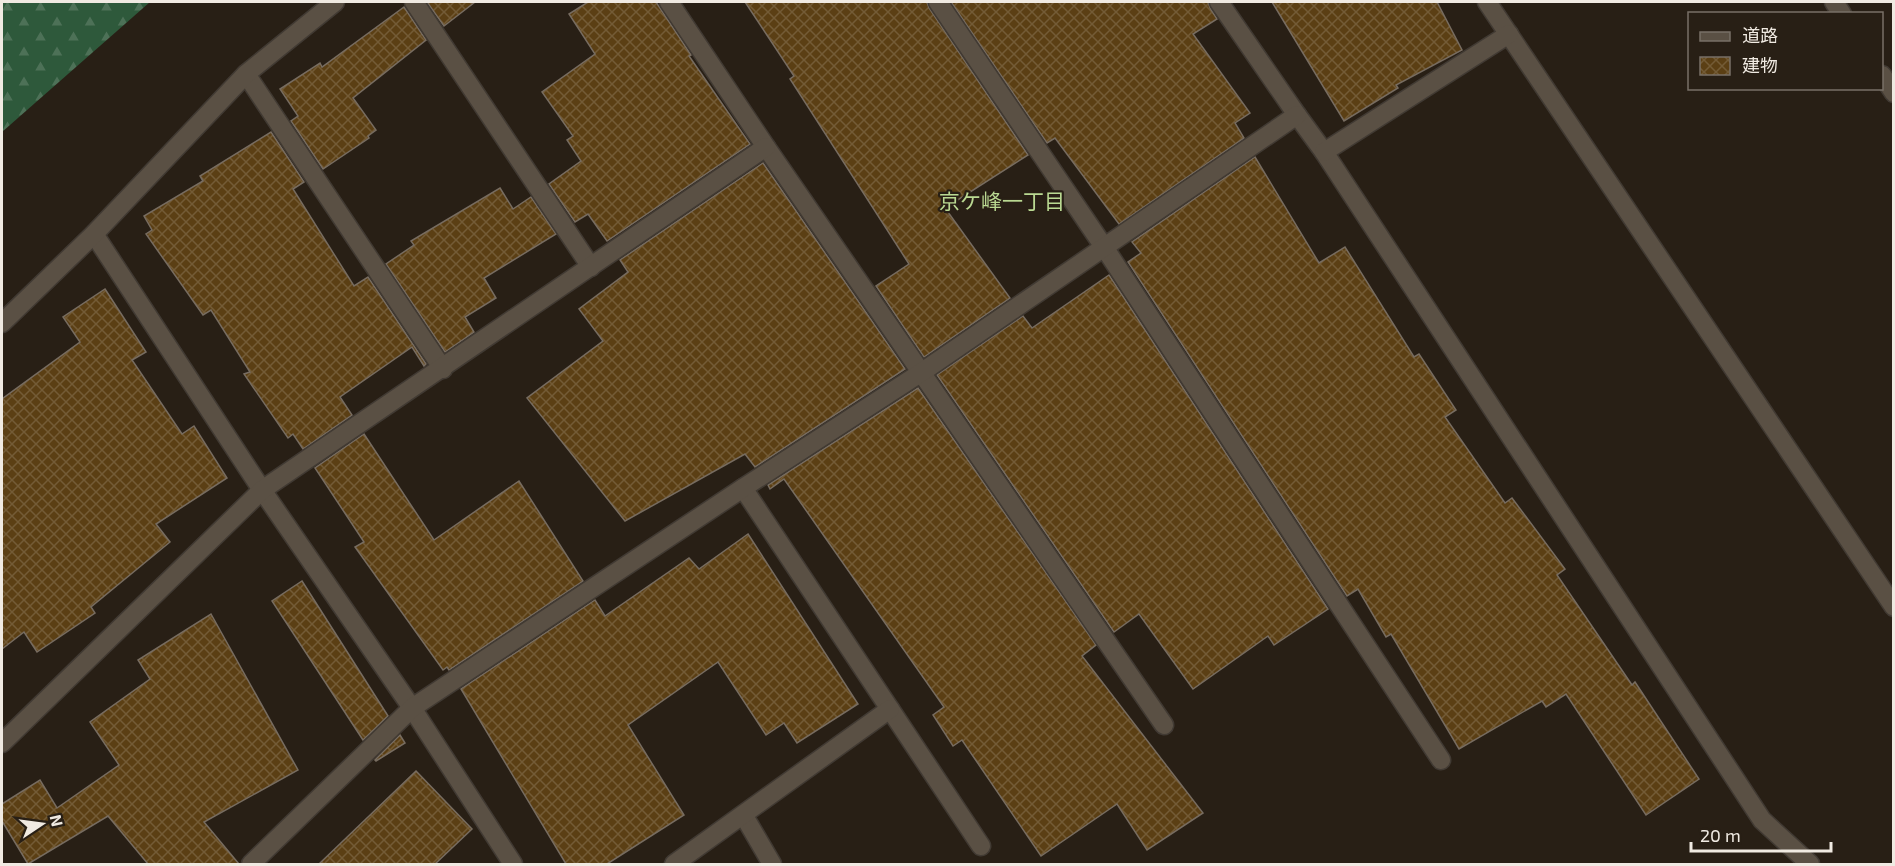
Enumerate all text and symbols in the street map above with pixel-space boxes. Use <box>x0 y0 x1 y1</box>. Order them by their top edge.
legend <box>1688 12 1883 90</box>
text: 道路 <box>1742 24 1778 46</box>
text: 建物 <box>1742 54 1778 76</box>
district label: 京ケ峰一丁目 <box>939 188 1065 213</box>
north arrow <box>12 794 72 854</box>
text: N <box>47 813 68 828</box>
scale bar <box>1691 815 1830 853</box>
text: 20 m <box>1700 824 1741 846</box>

